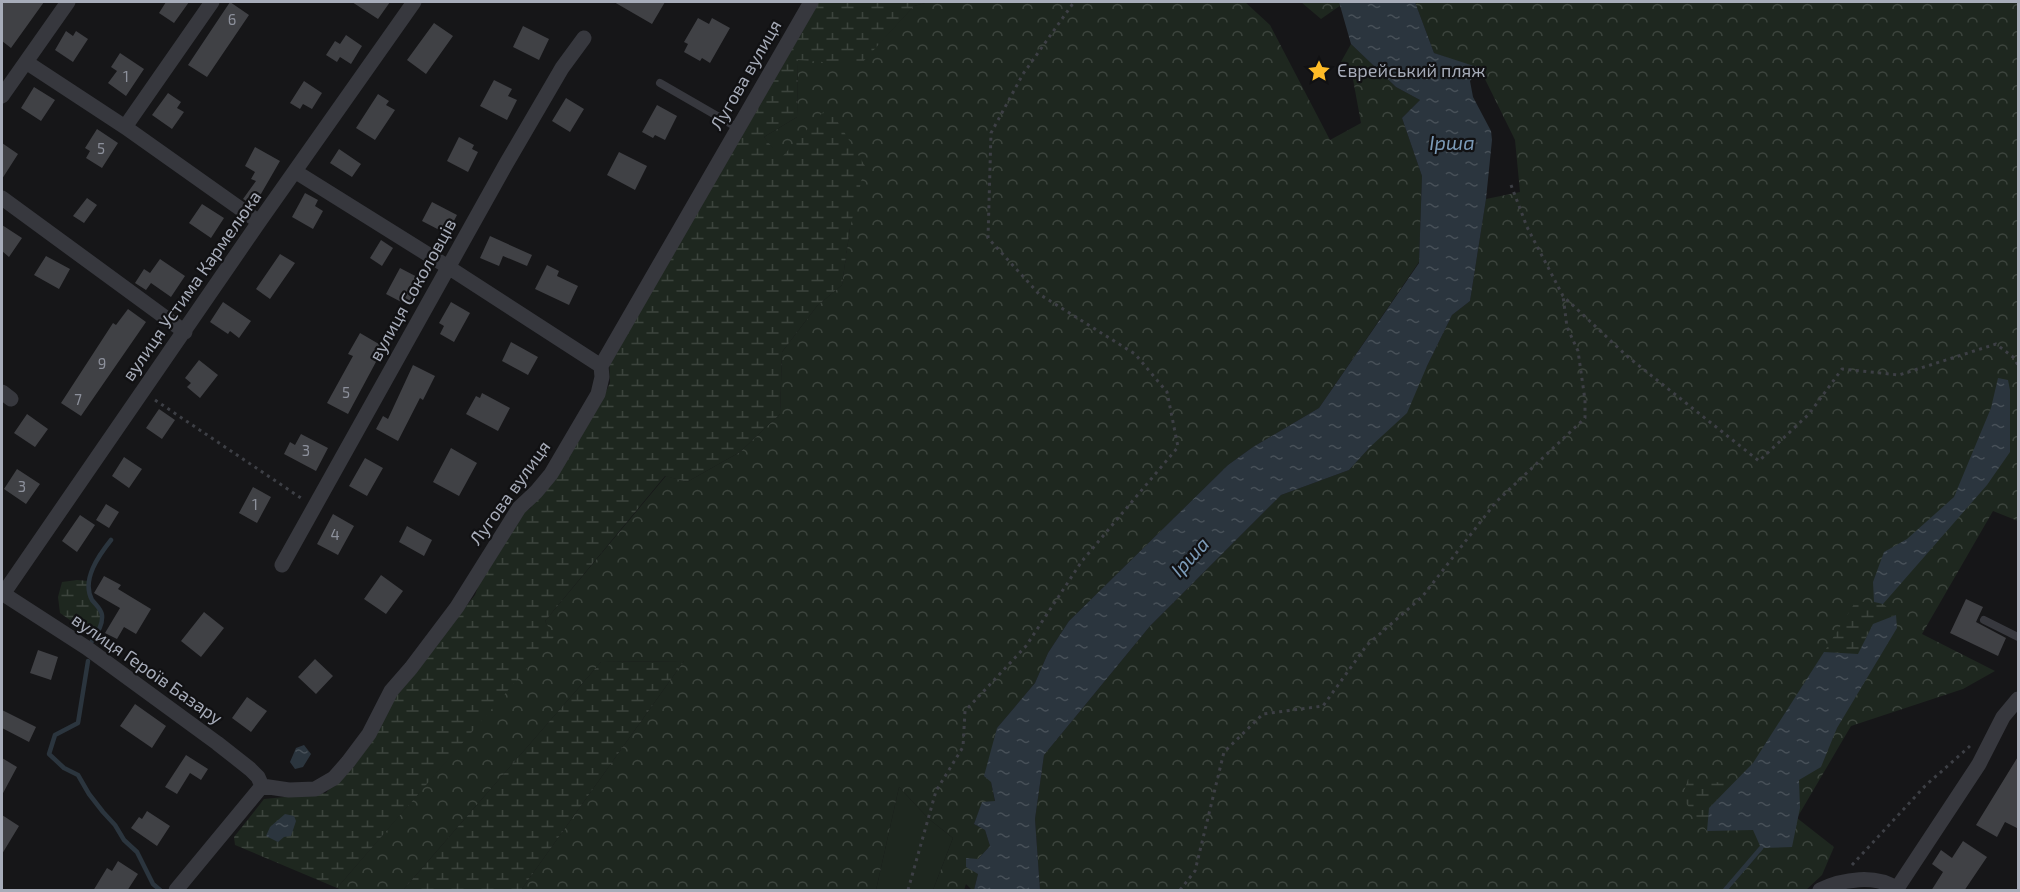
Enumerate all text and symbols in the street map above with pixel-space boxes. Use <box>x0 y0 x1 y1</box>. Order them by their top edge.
house number: 6 <box>228 10 236 28</box>
street label: Лугова вулиця <box>705 15 786 134</box>
place icon: Єврейський пляж <box>1306 58 1332 84</box>
place label: Єврейський пляж <box>1337 59 1486 81</box>
house number: 1 <box>123 67 129 85</box>
water label: Ірша <box>1429 130 1475 154</box>
house number: 5 <box>97 139 105 157</box>
street label: вулиця Устима Кармелюка <box>117 186 265 385</box>
street label: вулиця Соколовців <box>364 214 460 365</box>
house number: 9 <box>98 354 106 372</box>
house number: 5 <box>342 383 350 401</box>
house number: 7 <box>74 390 82 408</box>
street label: Лугова вулиця <box>464 436 554 549</box>
house number: 3 <box>302 441 310 459</box>
house number: 3 <box>18 477 26 495</box>
house number: 1 <box>252 495 258 513</box>
house number: 4 <box>330 525 340 543</box>
water label: Ірша <box>1165 532 1214 581</box>
street label: вулиця Героїв Базару <box>68 608 228 729</box>

